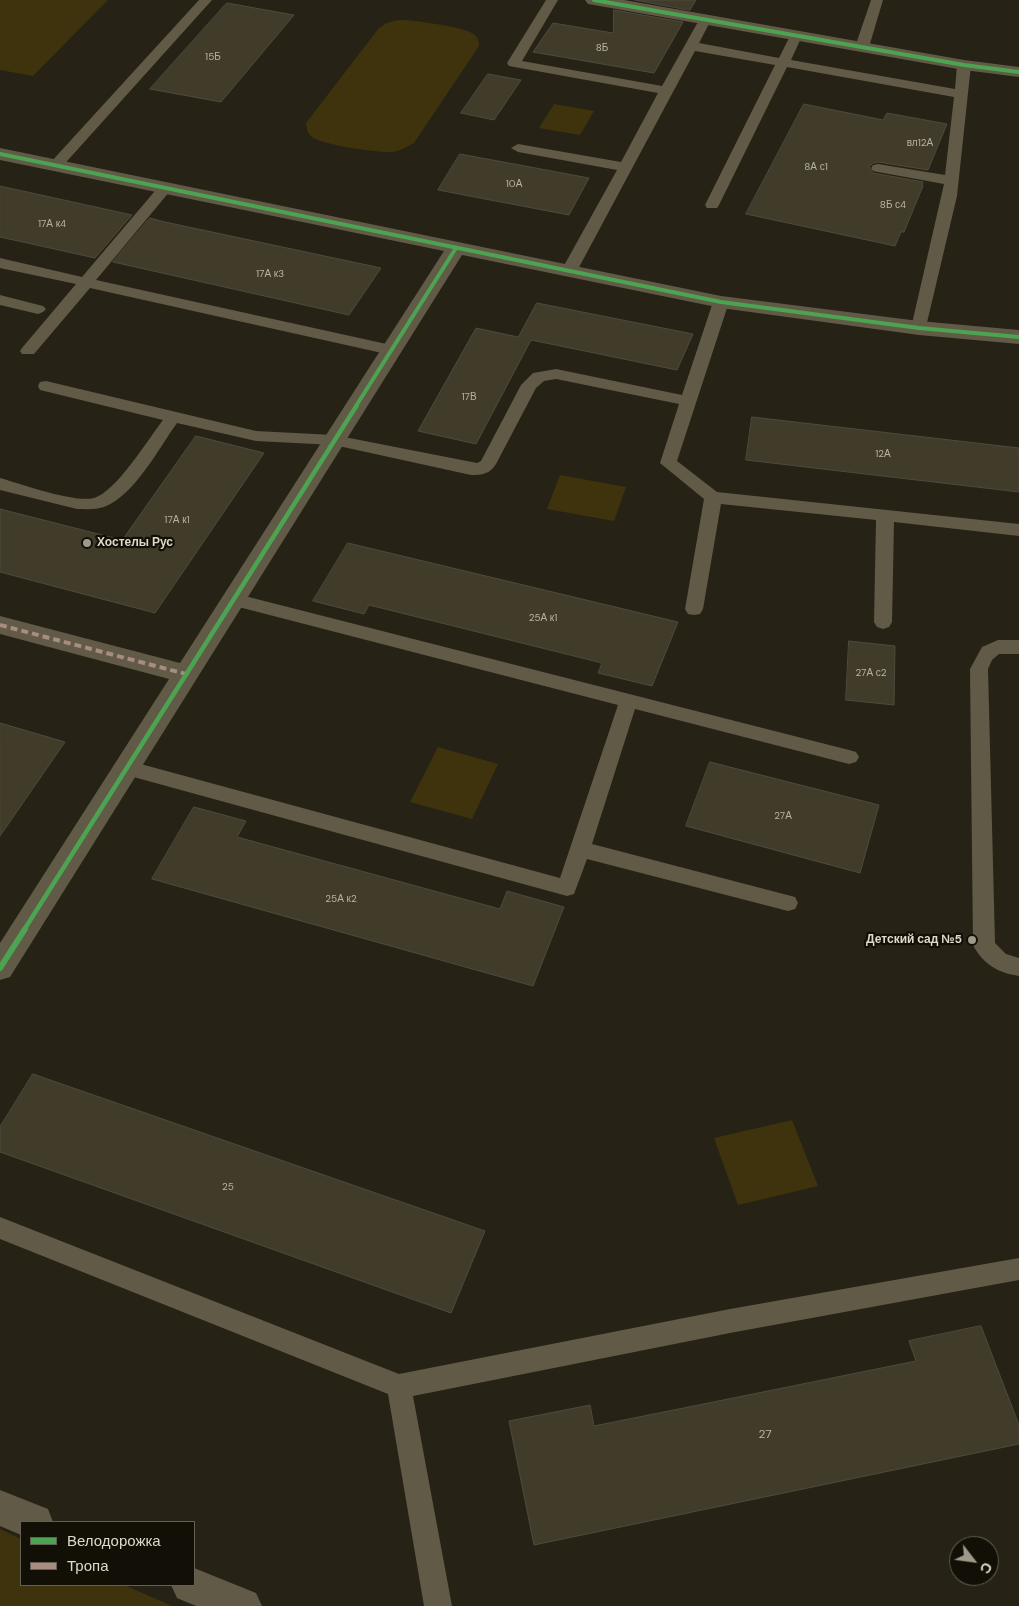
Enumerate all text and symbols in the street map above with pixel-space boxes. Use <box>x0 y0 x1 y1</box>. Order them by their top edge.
house number: 8Б <box>596 42 608 54</box>
house number: 15Б <box>205 51 221 63</box>
house number: вл12А <box>907 137 933 149</box>
house number: 8А с1 <box>804 161 828 173</box>
house number: 10А <box>506 178 522 190</box>
house number: 8Б с4 <box>880 199 906 211</box>
house number: 17А к4 <box>38 218 66 230</box>
house number: 17А к3 <box>256 268 284 280</box>
house number: 17В <box>461 391 477 403</box>
house number: 12А <box>875 448 891 460</box>
house number: 17А к1 <box>164 514 190 526</box>
place label: Хостелы Рус <box>97 536 173 550</box>
marker: Хостелы Рус <box>81 537 93 549</box>
house number: 25А к1 <box>529 612 557 624</box>
house number: 27А с2 <box>855 667 887 679</box>
house number: 27А <box>774 810 792 822</box>
house number: 25А к2 <box>325 893 357 905</box>
place label: Детский сад №5 <box>866 933 962 947</box>
marker: Детский сад №5 <box>966 934 978 946</box>
house number: 25 <box>222 1181 234 1193</box>
house number: 27 <box>758 1428 772 1442</box>
legend <box>20 1521 195 1586</box>
text: Велодорожка <box>67 1531 161 1551</box>
north arrow <box>949 1536 999 1586</box>
text: Тропа <box>67 1556 108 1576</box>
text: С <box>976 1559 996 1577</box>

